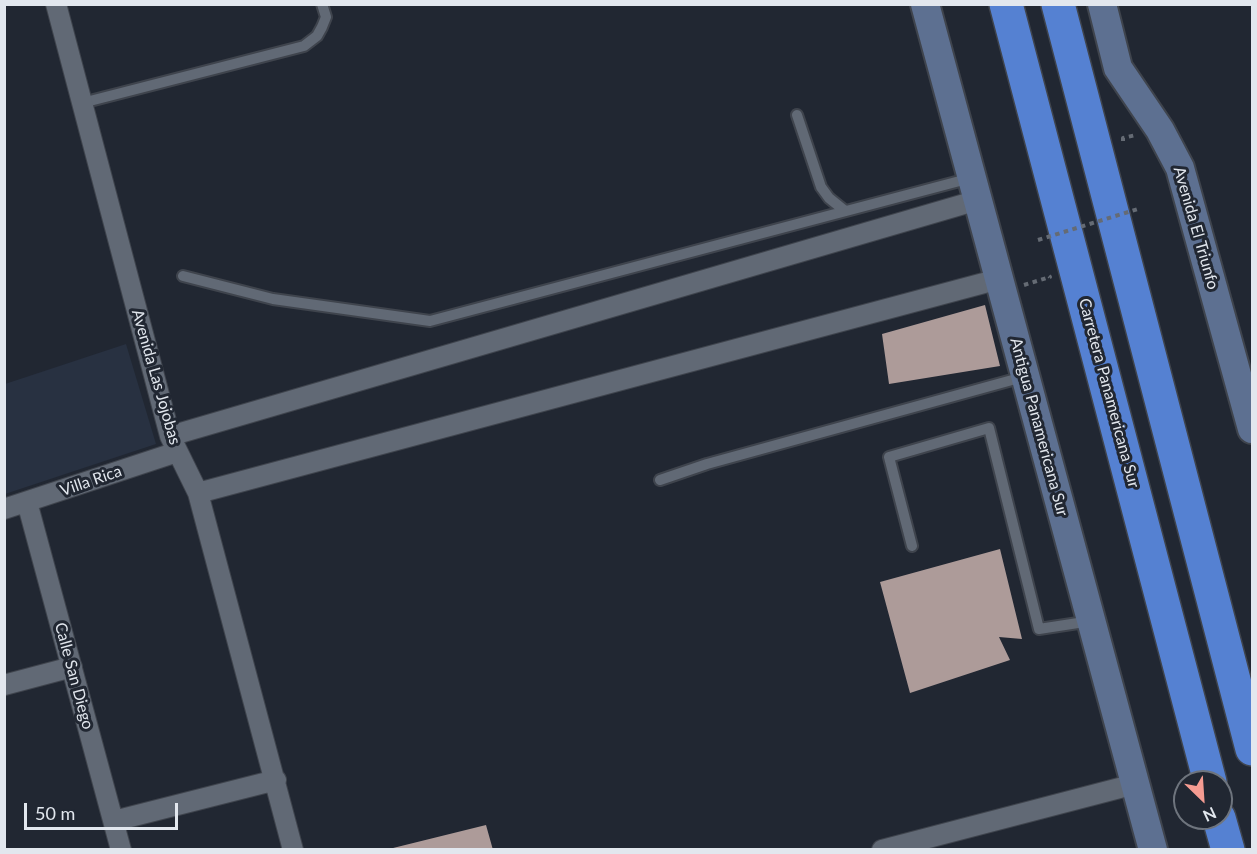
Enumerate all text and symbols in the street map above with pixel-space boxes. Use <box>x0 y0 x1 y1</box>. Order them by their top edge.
street label: Avenida El Triunfo <box>1169 164 1223 292</box>
street label: Carretera Panamericana Sur <box>1074 296 1144 490</box>
street label: Avenida Las Jojobas <box>127 307 185 447</box>
street label: Antigua Panamericana Sur <box>1006 336 1072 518</box>
street label: Villa Rica <box>58 462 124 500</box>
street label: Calle San Diego <box>51 620 97 732</box>
north arrow <box>1173 770 1233 830</box>
scale bar <box>27 791 182 829</box>
text: 50 m <box>35 802 75 824</box>
text: N <box>1200 804 1220 826</box>

